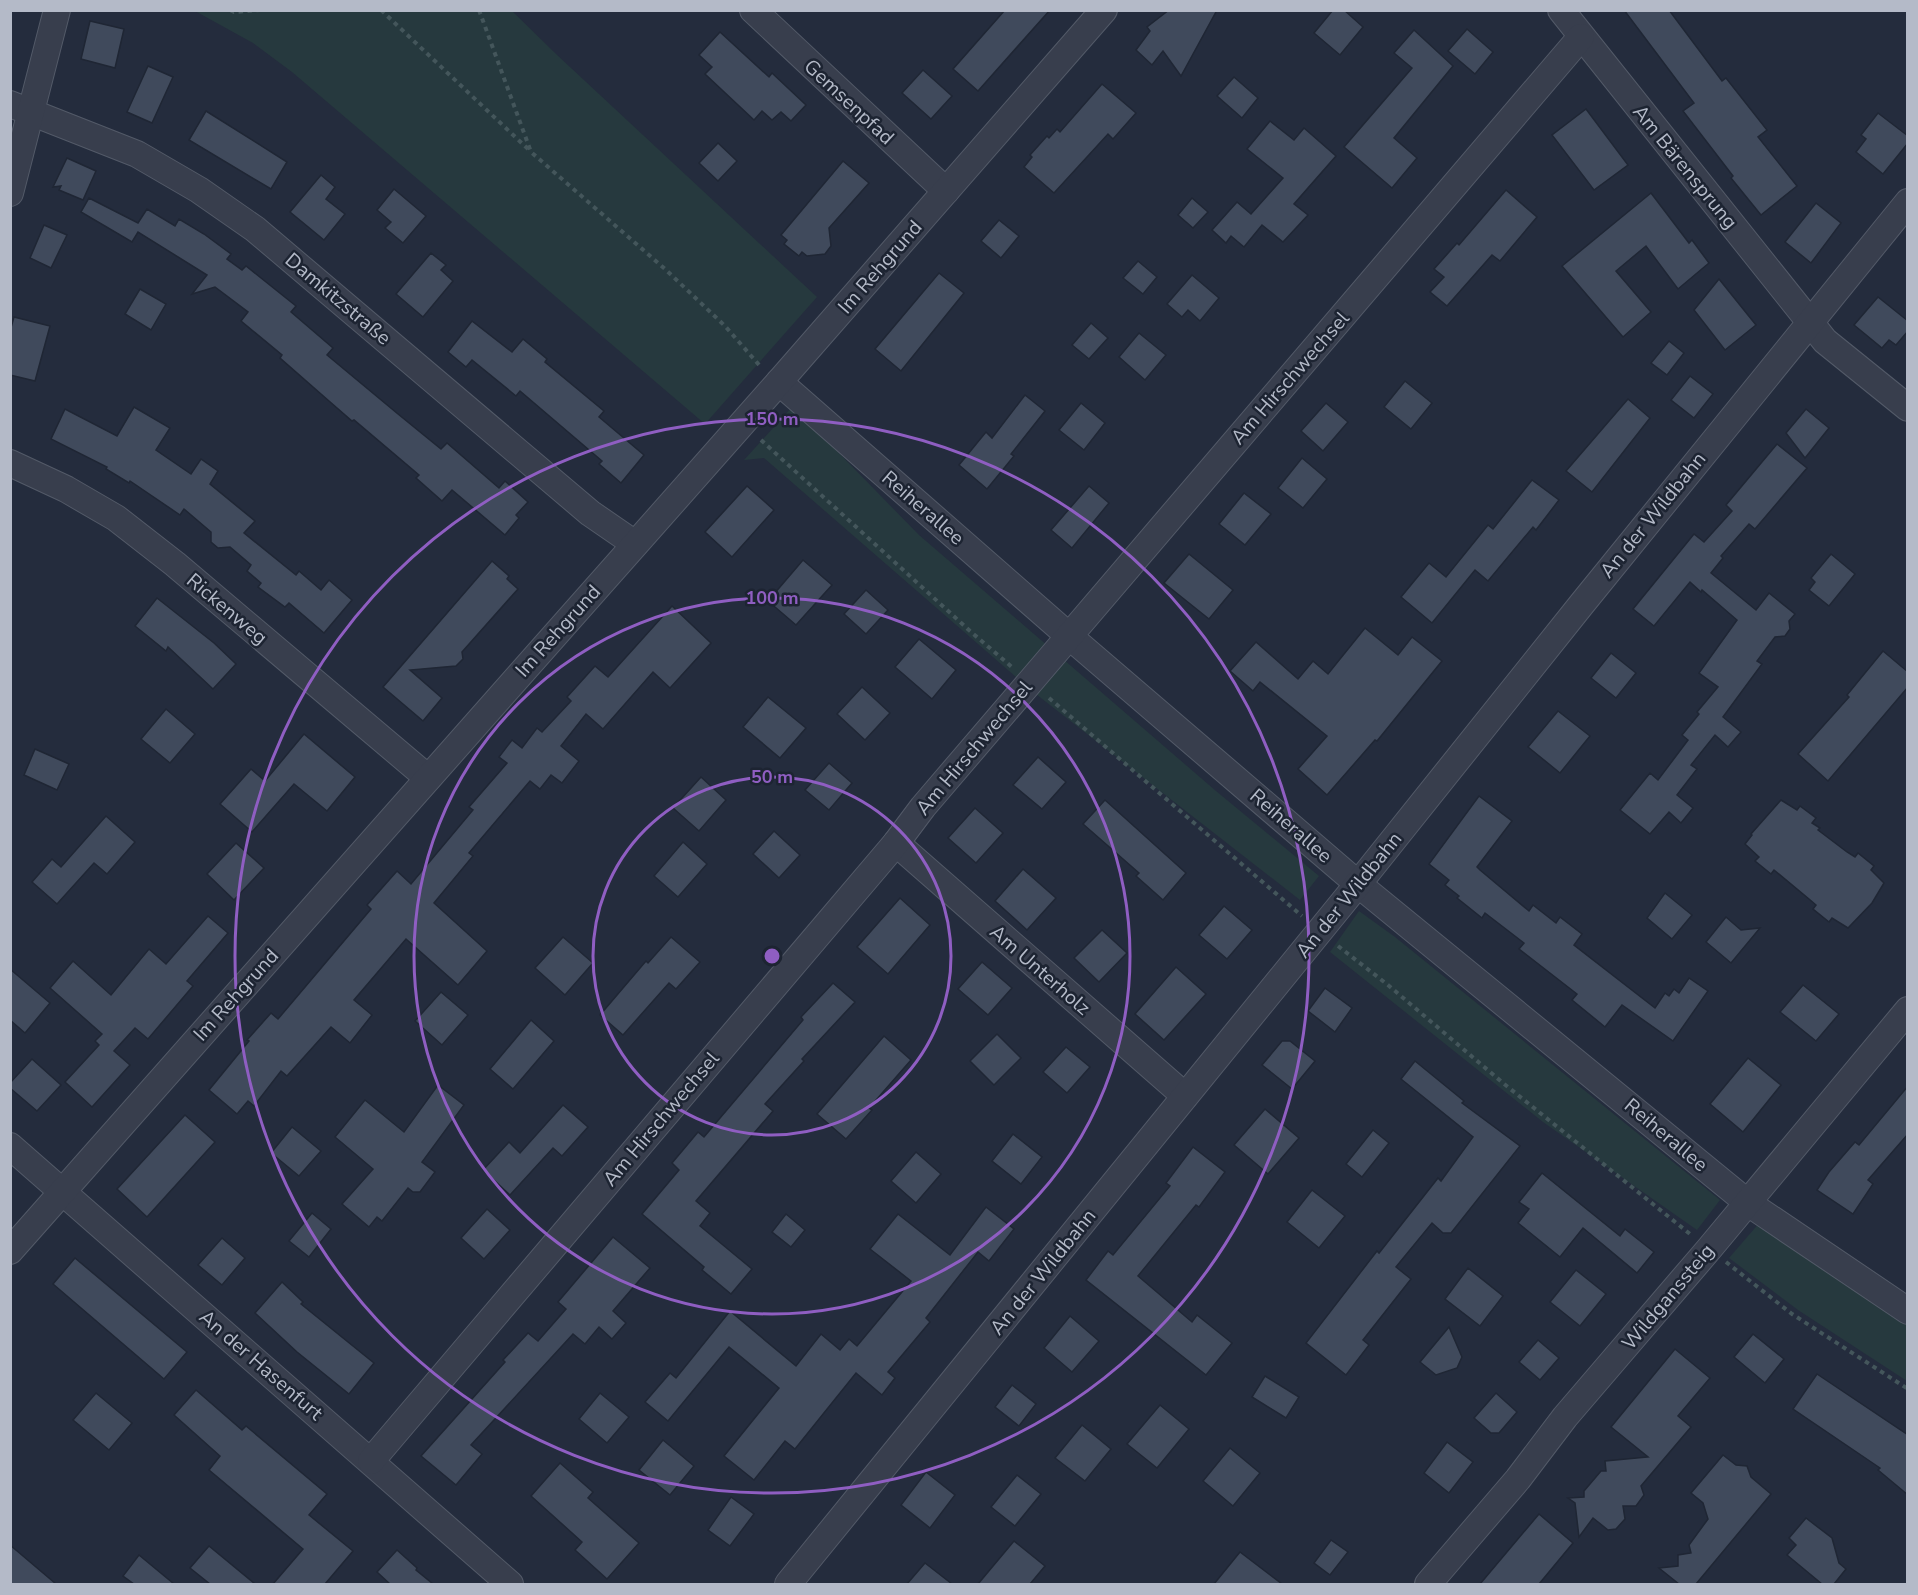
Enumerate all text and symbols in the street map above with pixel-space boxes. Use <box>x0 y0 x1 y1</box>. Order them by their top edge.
street label: Gemsenpfad <box>798 53 900 151</box>
street label: Am Bärensprung <box>1626 99 1744 235</box>
street label: Im Rehgrund <box>832 214 928 320</box>
street label: Damkitzstraße <box>279 247 397 351</box>
street label: Am Hirschwechsel <box>1225 306 1355 450</box>
text: 150 m <box>745 407 799 431</box>
street label: An der Wildbahn <box>1594 446 1712 584</box>
street label: Reiherallee <box>876 465 970 551</box>
street label: Rickenweg <box>181 567 273 651</box>
street label: Im Rehgrund <box>509 579 607 683</box>
text: 100 m <box>745 586 799 610</box>
street label: Am Hirschwechsel <box>910 675 1038 821</box>
text: 50 m <box>751 765 793 789</box>
street label: Reiherallee <box>1244 783 1338 869</box>
street label: An der Wildbahn <box>1290 826 1408 964</box>
street label: Am Unterholz <box>984 919 1096 1021</box>
street label: Im Rehgrund <box>187 943 285 1047</box>
centre of rings <box>762 946 782 966</box>
street label: Am Hirschwechsel <box>597 1046 725 1192</box>
street label: Reiherallee <box>1619 1092 1713 1178</box>
street label: An der Wildbahn <box>984 1203 1102 1341</box>
street label: Wildganssteig <box>1616 1238 1720 1356</box>
street label: An der Hasenfurt <box>193 1304 329 1427</box>

